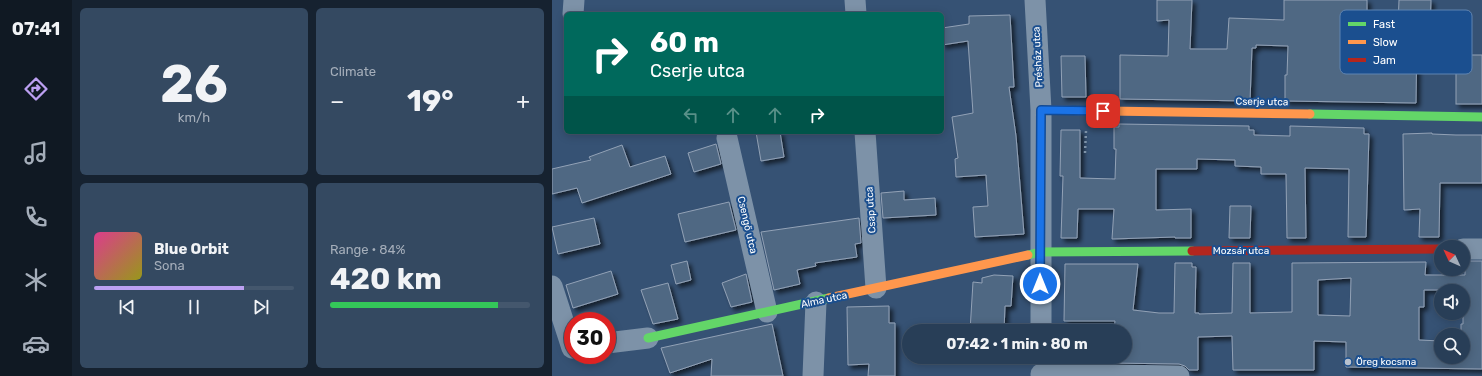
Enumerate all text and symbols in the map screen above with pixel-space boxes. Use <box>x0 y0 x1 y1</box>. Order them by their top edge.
legend <box>1340 10 1472 74</box>
text: 07:41 <box>12 18 60 40</box>
text: Fast <box>1373 18 1396 31</box>
text: 60 m <box>650 26 719 59</box>
street label: Présház utca <box>1030 26 1046 88</box>
icon: right <box>584 28 636 80</box>
text: Slow <box>1373 36 1398 49</box>
text: 26 <box>160 53 228 115</box>
text: Jam <box>1373 54 1396 67</box>
text: Cserje utca <box>650 60 745 82</box>
text: Climate <box>330 64 376 79</box>
icon: directions <box>22 75 50 103</box>
text: 19° <box>407 83 454 119</box>
text: − <box>330 88 344 115</box>
text: + <box>516 88 530 115</box>
pin <box>1086 94 1120 128</box>
street label: Cserje utca <box>1236 96 1288 108</box>
icon: arrive <box>1092 100 1114 122</box>
icon: left <box>680 104 702 126</box>
icon: ahead <box>722 104 744 126</box>
icon: ahead <box>764 104 786 126</box>
icon: right <box>806 104 828 126</box>
text: km/h <box>178 110 210 125</box>
icon: music <box>22 139 50 167</box>
street label: Csap utca <box>863 186 879 234</box>
street label: Csengő utca <box>735 195 759 255</box>
icon: phone <box>22 203 50 231</box>
text: Blue Orbit <box>154 240 229 258</box>
north arrow <box>1434 240 1470 276</box>
map controls <box>1434 240 1470 364</box>
text: Range · 84% <box>330 242 406 257</box>
street label: Mozsár utca <box>1213 245 1269 257</box>
text: Sona <box>154 258 185 273</box>
text: 420 km <box>330 261 442 297</box>
position arrow <box>1019 263 1061 305</box>
icon: climate <box>22 266 50 294</box>
button: sound <box>1434 284 1470 320</box>
street label: Alma utca <box>800 289 848 311</box>
icon: previous <box>116 296 138 318</box>
icon: pause <box>183 296 205 318</box>
icon: next <box>250 296 272 318</box>
speed limit sign: 30 <box>564 312 616 364</box>
button: search <box>1434 328 1470 364</box>
icon: car <box>22 330 50 358</box>
text: 07:42 · 1 min · 80 m <box>946 335 1088 353</box>
place label: Öreg kocsma <box>1356 356 1416 368</box>
marker: Öreg kocsma <box>1343 357 1353 367</box>

